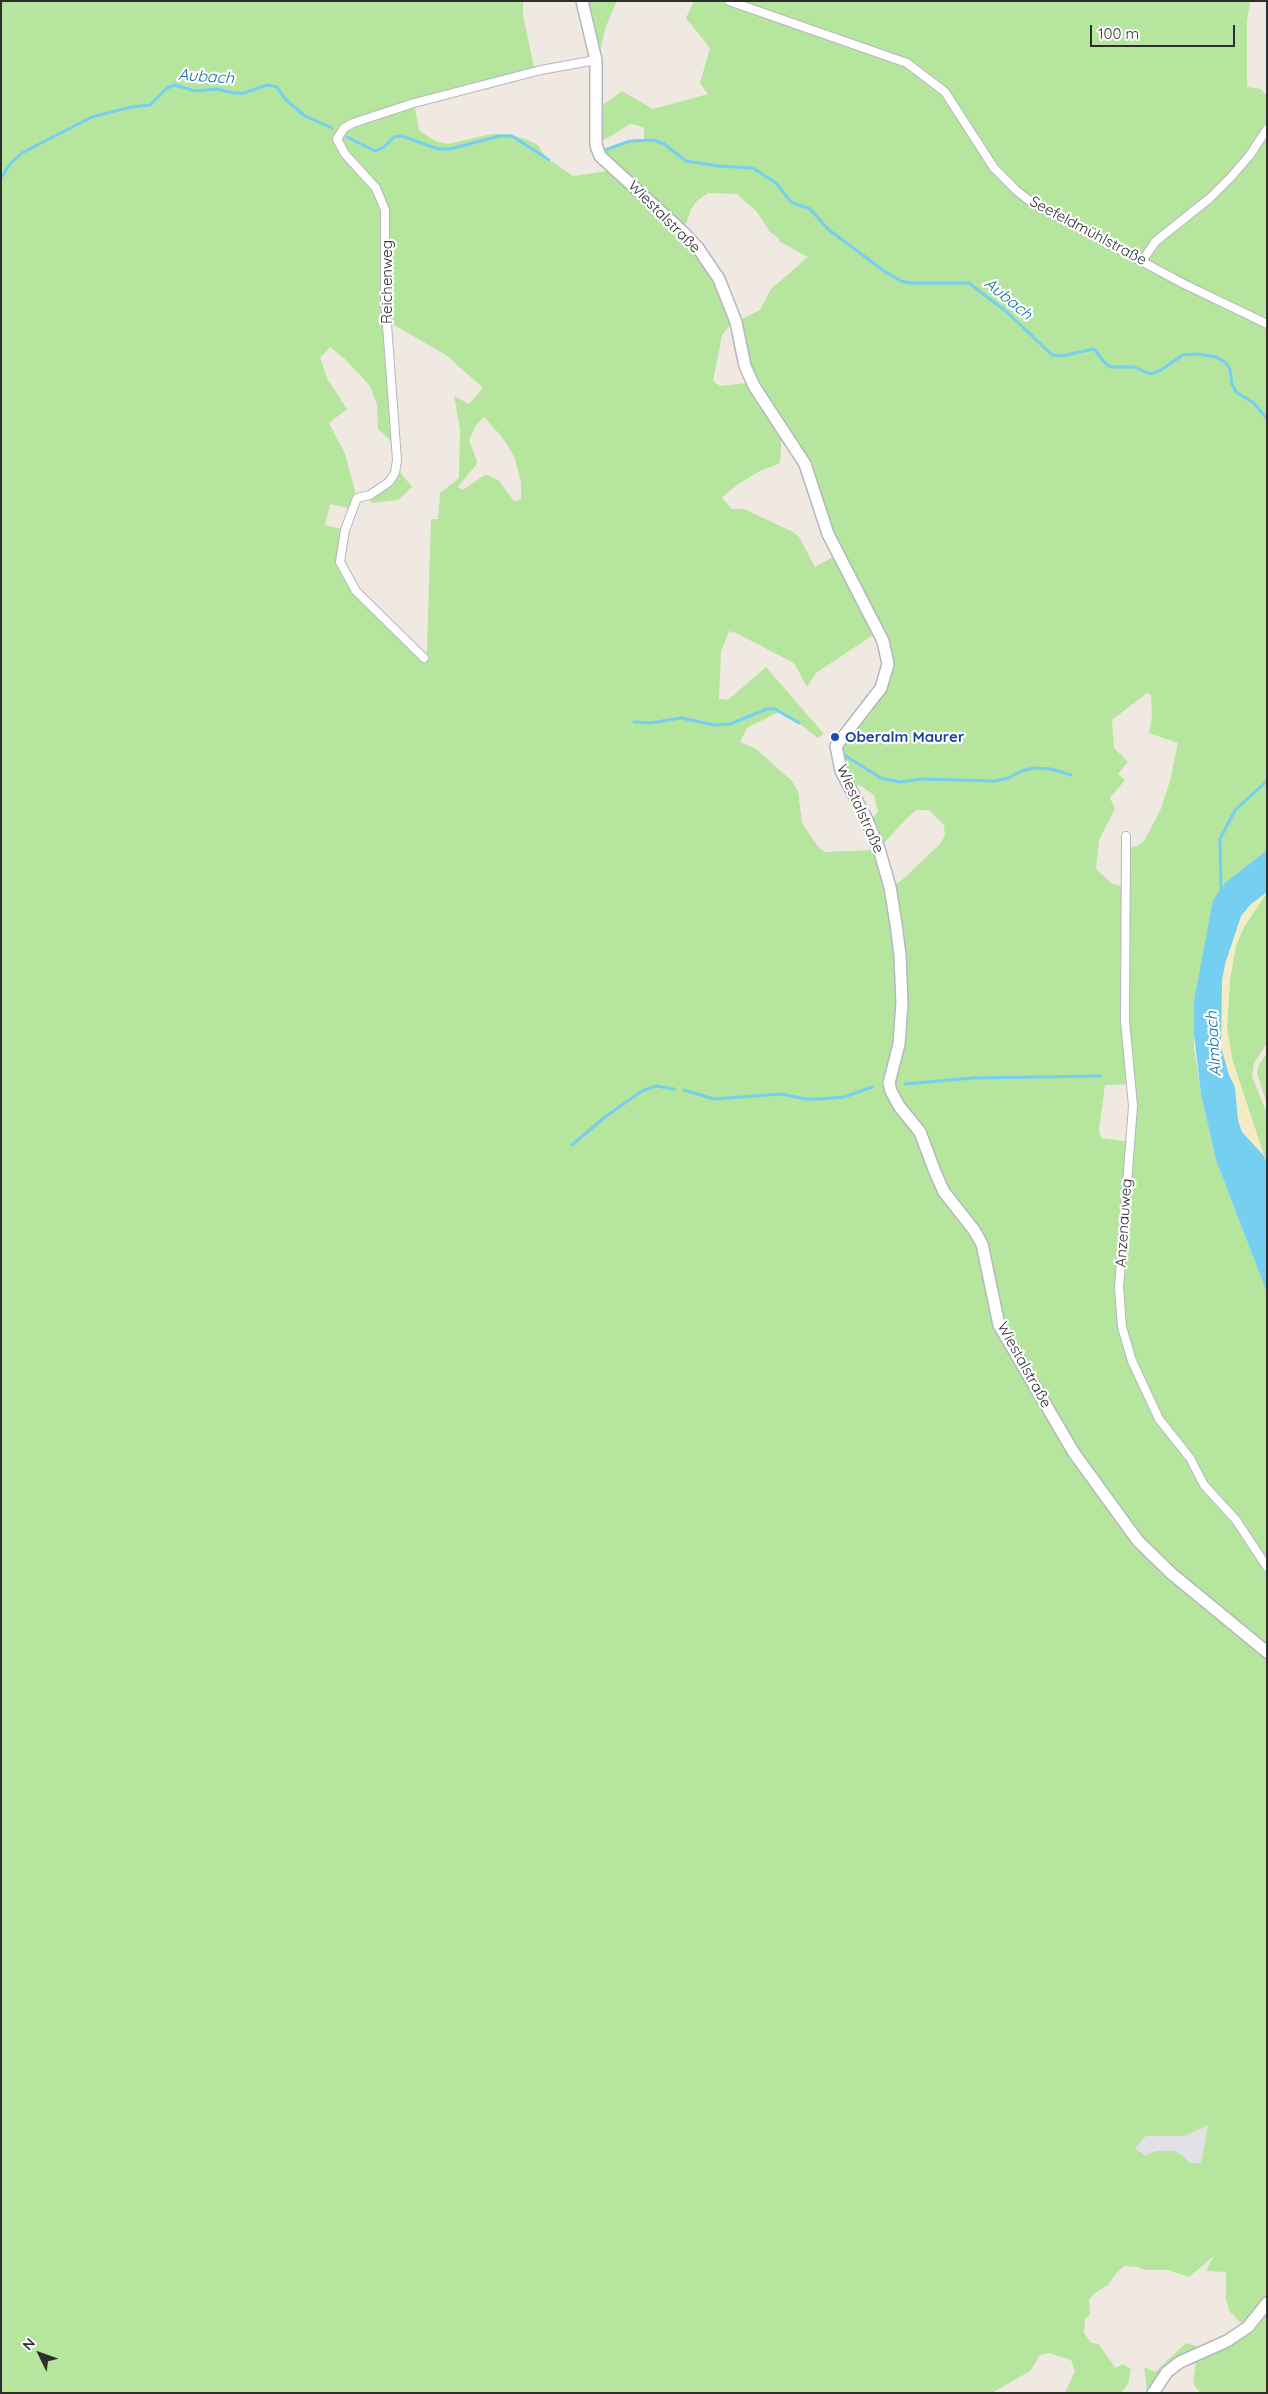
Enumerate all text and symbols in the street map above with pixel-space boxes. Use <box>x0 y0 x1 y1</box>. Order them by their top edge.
scale bar <box>1093 15 1238 47</box>
text: 100 m <box>1098 24 1139 43</box>
water label: Aubach <box>177 65 235 89</box>
street label: Wiestalstraße <box>624 177 704 257</box>
street label: Seefeldmühlstraße <box>1027 193 1149 269</box>
street label: Reichenweg <box>378 240 396 324</box>
water label: Aubach <box>980 274 1036 324</box>
place label: Oberalm Maurer <box>845 728 964 746</box>
marker: Oberalm Maurer <box>829 731 841 743</box>
street label: Wiestalstraße <box>832 762 888 856</box>
water label: Almbach <box>1202 1011 1226 1077</box>
street label: Anzenauweg <box>1112 1178 1136 1268</box>
street label: Wiestalstraße <box>993 1319 1055 1411</box>
north arrow <box>15 2329 65 2379</box>
text: N <box>19 2334 39 2354</box>

